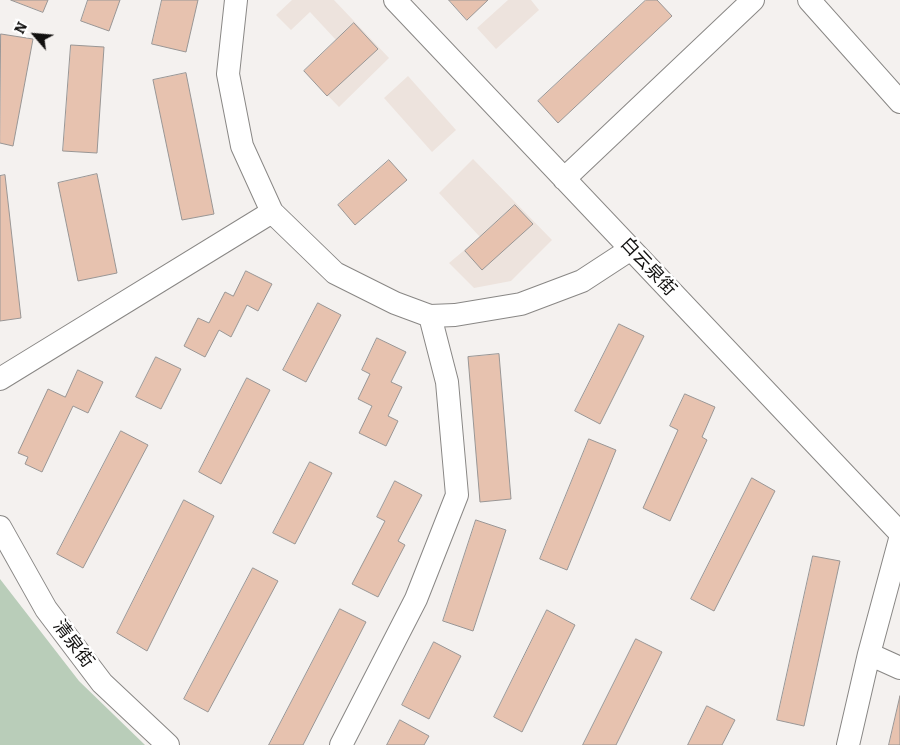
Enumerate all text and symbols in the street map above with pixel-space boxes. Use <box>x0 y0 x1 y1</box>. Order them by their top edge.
north arrow <box>10 10 60 60</box>
text: N <box>11 19 31 37</box>
street label: 白云泉街 <box>616 233 680 301</box>
street label: 清泉街 <box>48 616 98 672</box>

